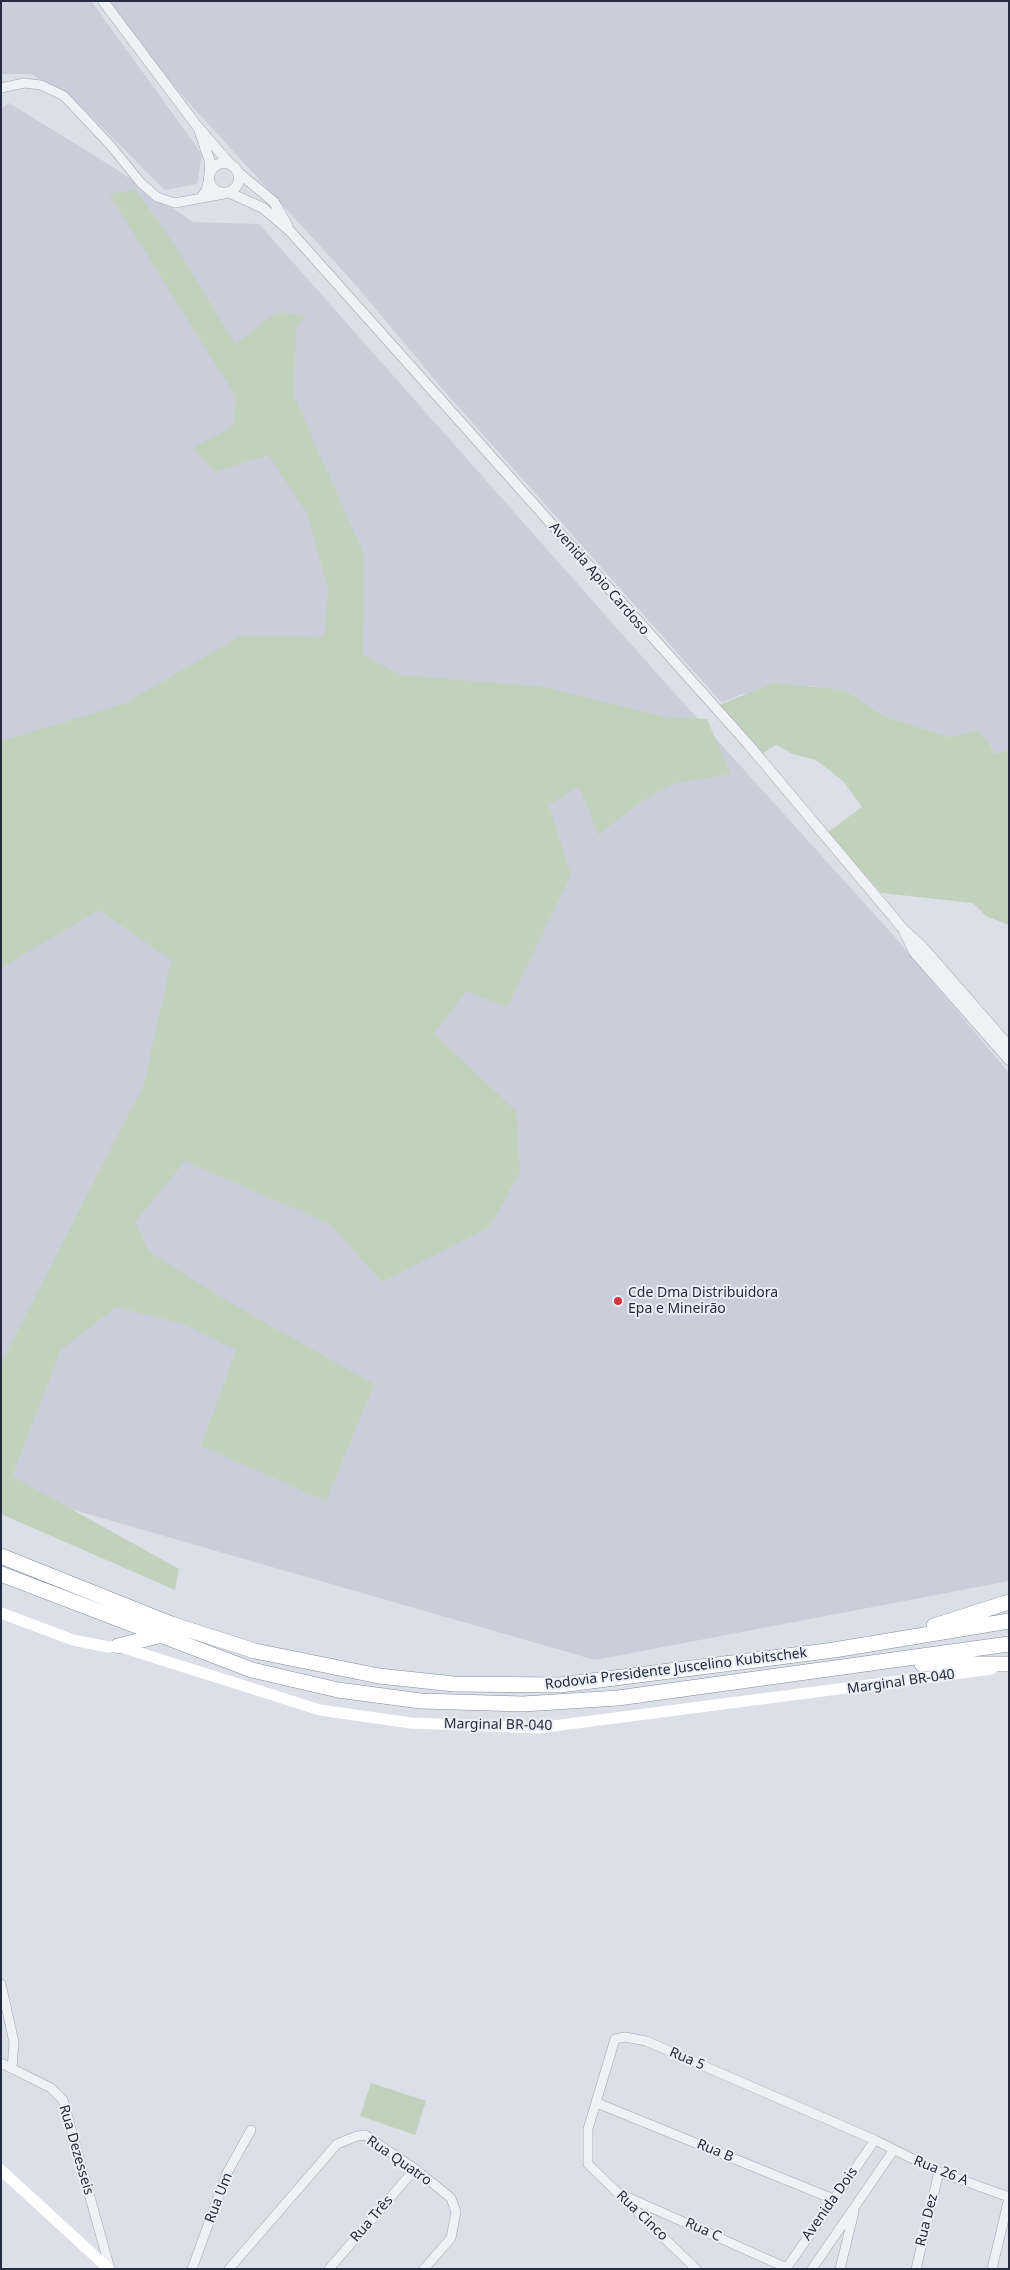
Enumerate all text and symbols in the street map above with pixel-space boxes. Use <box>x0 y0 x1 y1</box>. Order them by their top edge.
street label: Avenida Apio Cardoso <box>545 519 653 639</box>
place label: Cde Dma Distribuidora Epa e Mineirão <box>628 1285 778 1318</box>
marker: Cde Dma Distribuidora Epa e Mineirão <box>612 1295 624 1307</box>
street label: Rodovia Presidente Juscelino Kubitschek <box>544 1645 808 1693</box>
street label: Marginal BR-040 <box>846 1666 956 1698</box>
street label: Marginal BR-040 <box>444 1716 552 1734</box>
street label: Rua 5 <box>667 2044 707 2074</box>
street label: Rua Dezesseis <box>55 2103 97 2197</box>
street label: Rua Quatro <box>363 2133 435 2189</box>
street label: Rua B <box>694 2136 736 2166</box>
street label: Rua 26 A <box>911 2152 971 2190</box>
street label: Avenida Dois <box>799 2164 861 2244</box>
street label: Rua Um <box>202 2171 236 2225</box>
street label: Rua Cinco <box>613 2187 671 2245</box>
street label: Rua Três <box>347 2192 397 2246</box>
street label: Rua Dez <box>912 2192 942 2248</box>
street label: Rua C <box>682 2215 724 2245</box>

